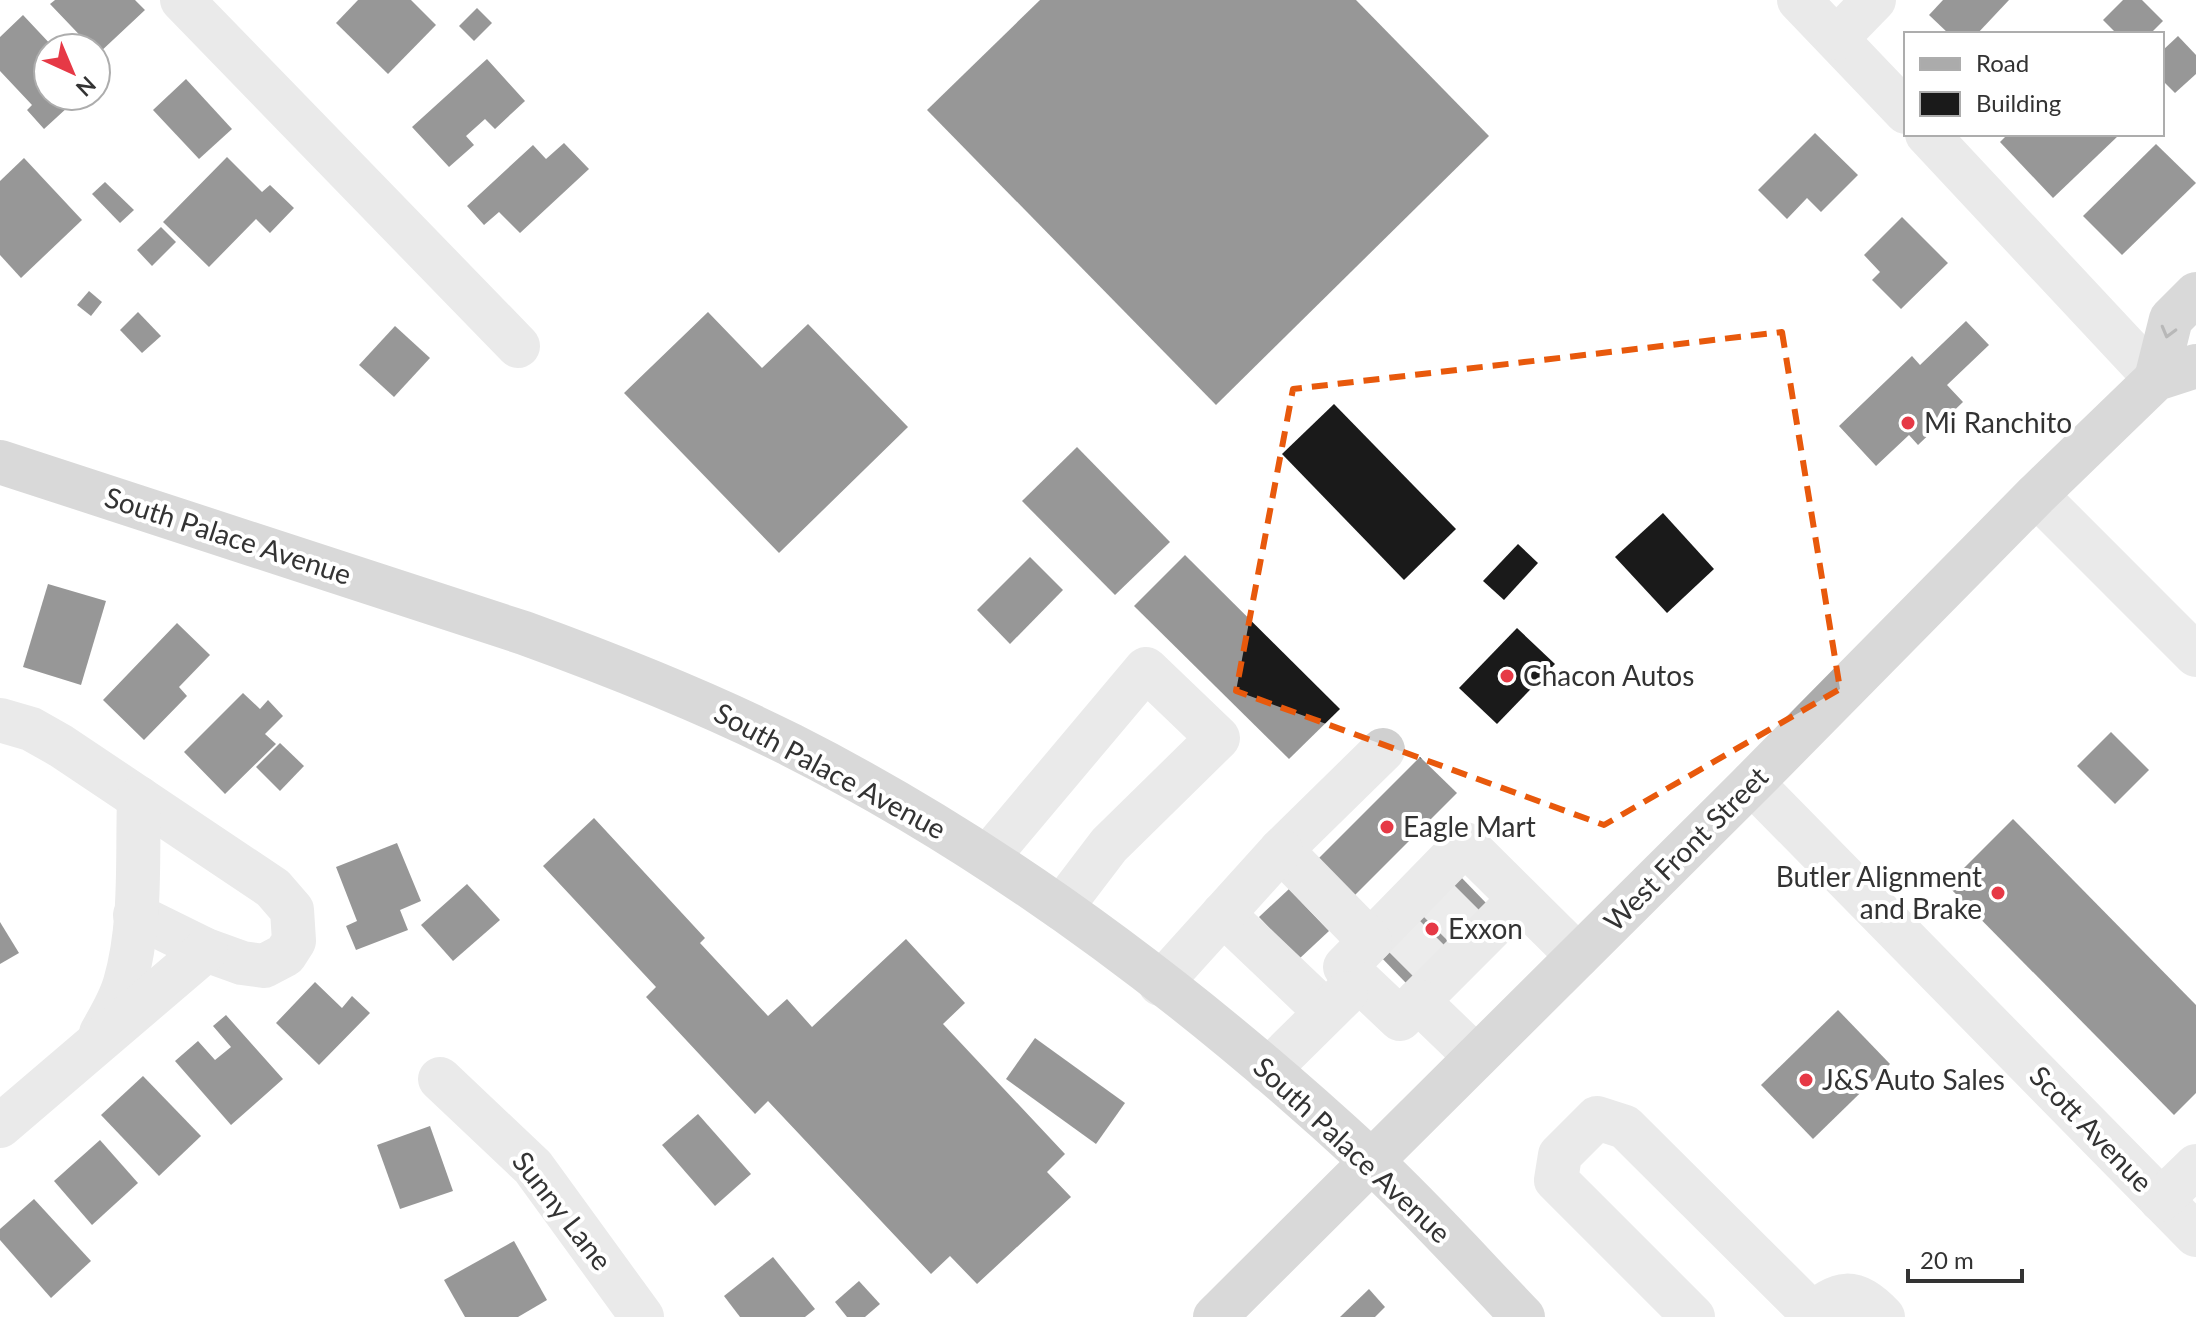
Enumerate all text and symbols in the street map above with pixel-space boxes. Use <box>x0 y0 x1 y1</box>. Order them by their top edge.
north arrow <box>32 32 112 112</box>
legend <box>1904 32 2164 136</box>
text: Road <box>1976 48 2029 77</box>
text: N <box>71 71 102 102</box>
text: Building <box>1976 88 2061 117</box>
one-way arrow <box>2160 325 2177 339</box>
place label: Mi Ranchito <box>1924 405 2072 439</box>
marker: Mi Ranchito <box>1899 414 1917 432</box>
street label: South Palace Avenue <box>101 479 356 591</box>
place label: Chacon Autos <box>1523 658 1694 692</box>
marker: Chacon Autos <box>1498 667 1516 685</box>
street label: South Palace Avenue <box>709 695 952 845</box>
street label: West Front Street <box>1596 759 1774 937</box>
place label: Eagle Mart <box>1403 809 1536 843</box>
marker: Eagle Mart <box>1378 818 1396 836</box>
place label: Butler Alignment and Brake <box>1776 859 1982 925</box>
marker: Butler Alignment and Brake <box>1989 884 2007 902</box>
place label: Exxon <box>1448 911 1523 945</box>
marker: Exxon <box>1423 920 1441 938</box>
street label: South Palace Avenue <box>1247 1049 1458 1249</box>
street label: Scott Avenue <box>2023 1058 2160 1198</box>
place label: J&S Auto Sales <box>1822 1062 2005 1096</box>
marker: J&S Auto Sales <box>1797 1071 1815 1089</box>
street label: Sunny Lane <box>506 1144 620 1276</box>
scale bar <box>1908 1233 2022 1283</box>
text: 20 m <box>1920 1245 1974 1274</box>

